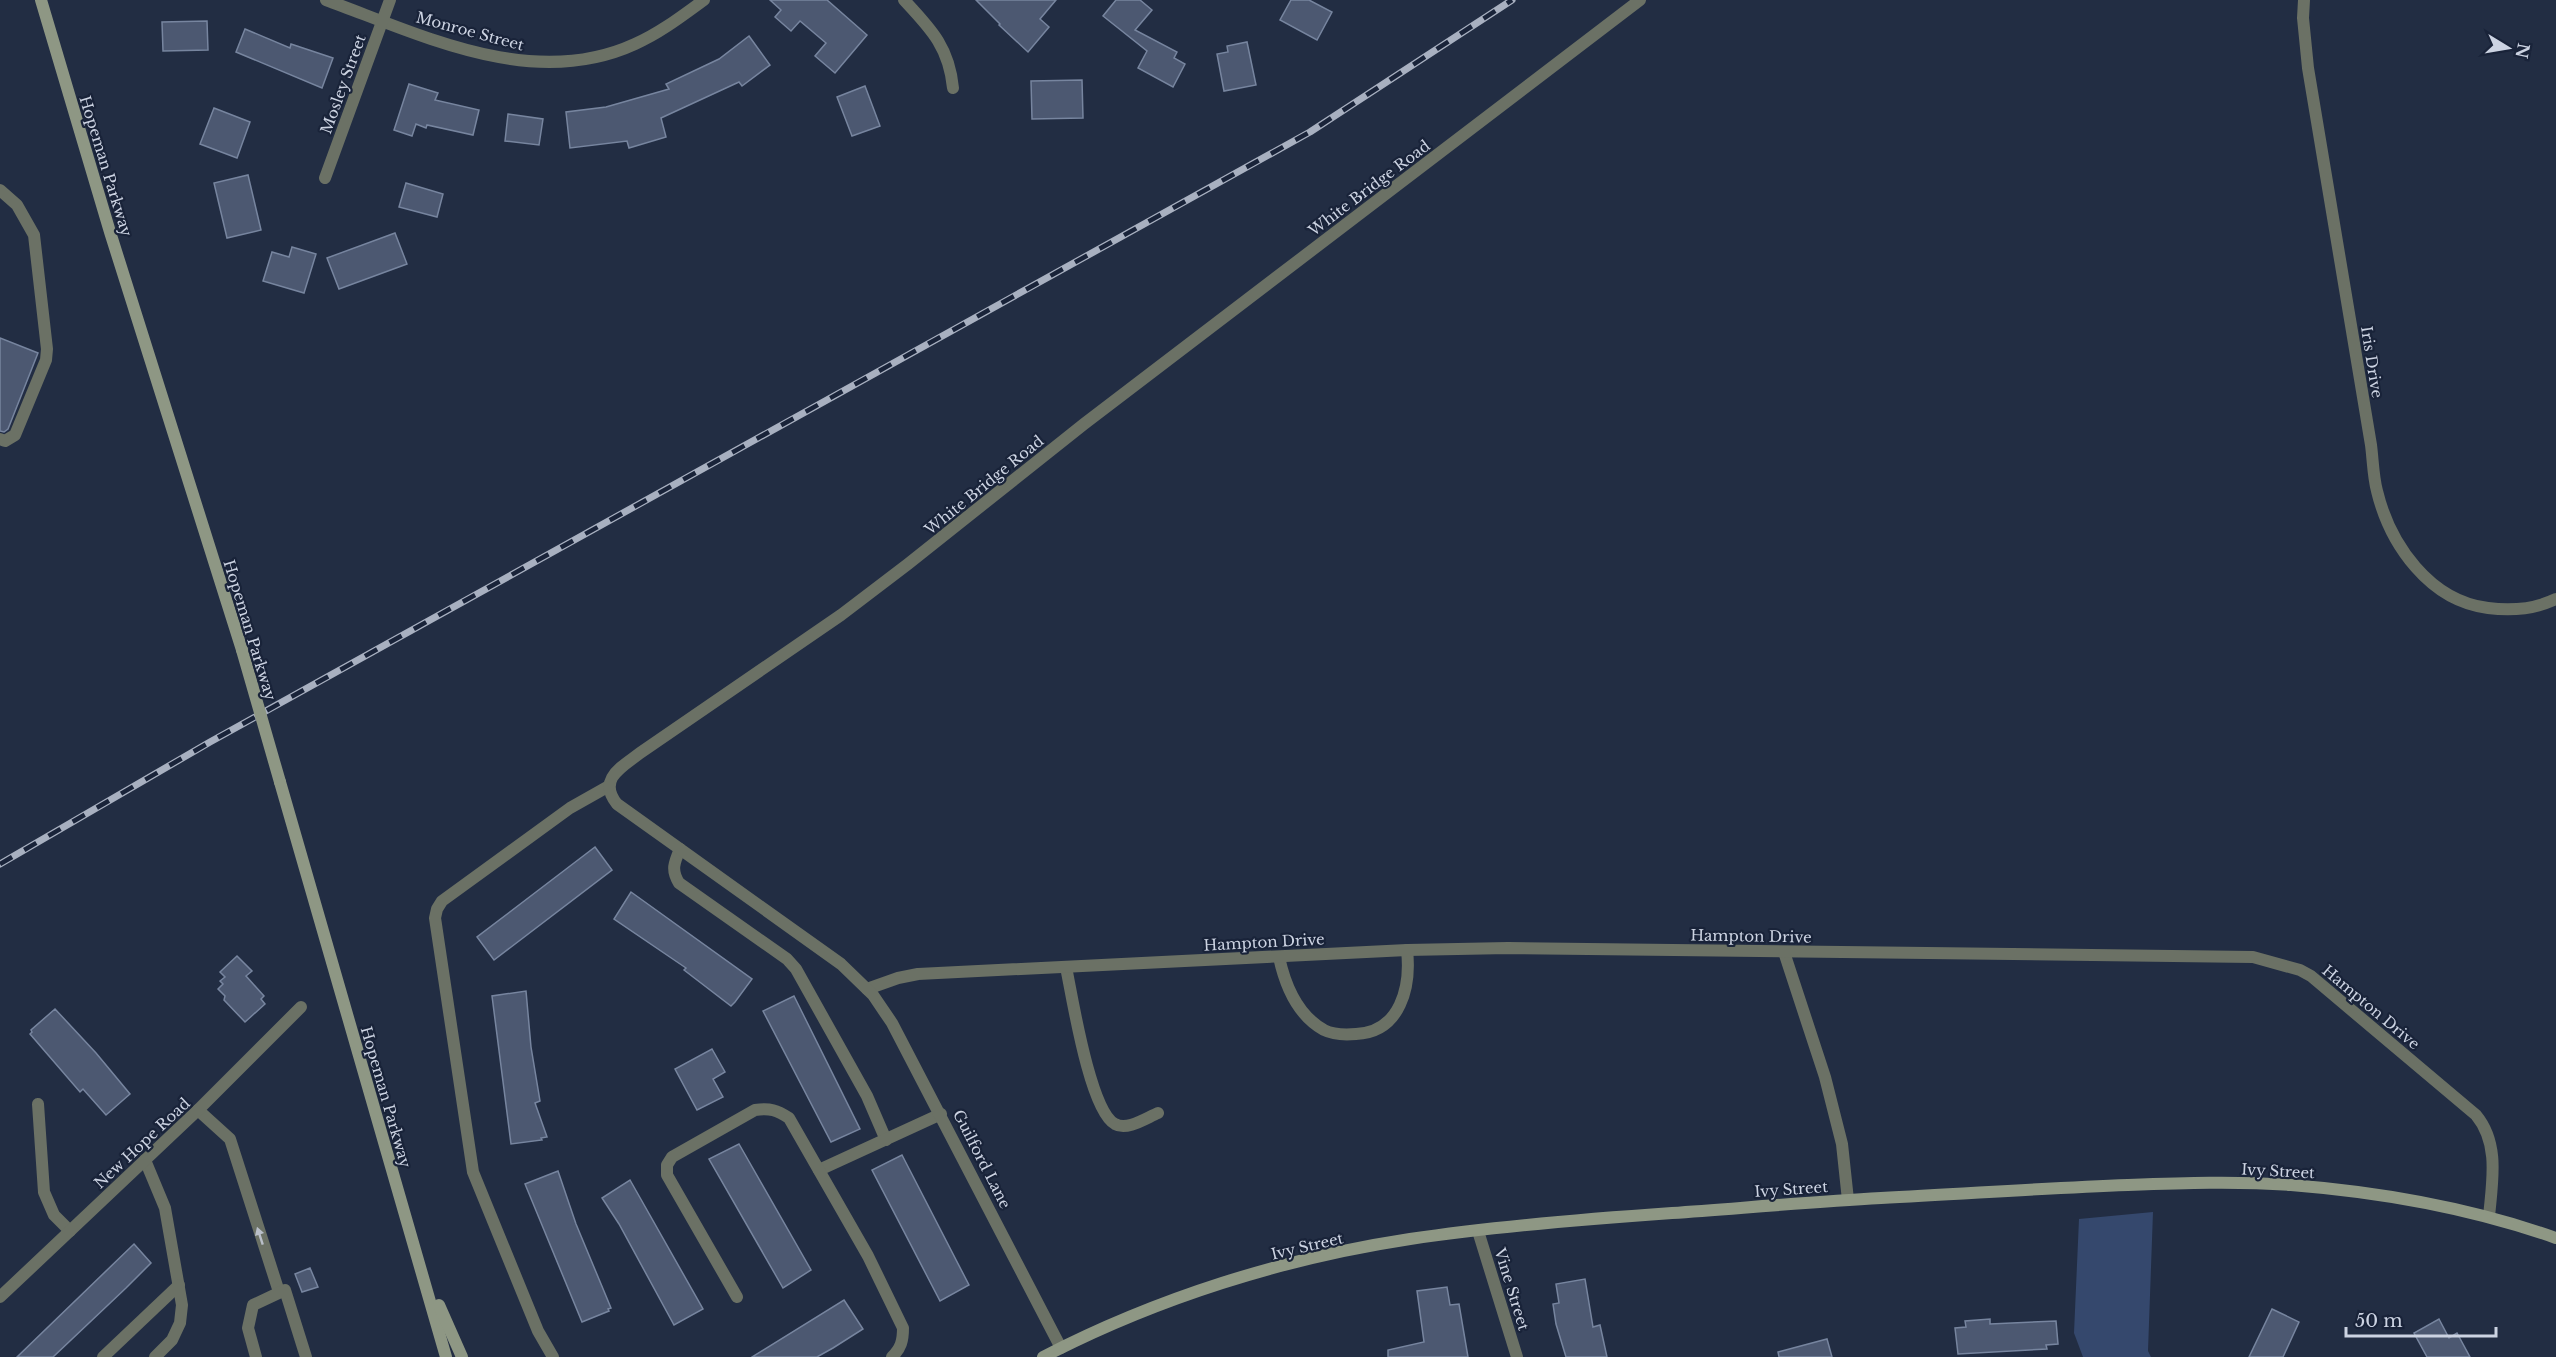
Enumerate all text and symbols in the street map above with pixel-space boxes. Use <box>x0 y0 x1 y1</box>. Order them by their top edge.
street label: Monroe Street <box>414 7 526 55</box>
north arrow <box>2478 18 2538 78</box>
street label: Mosley Street <box>316 31 370 136</box>
text: N <box>2511 42 2534 60</box>
street label: Hopeman Parkway <box>76 93 137 239</box>
street label: White Bridge Road <box>1304 136 1434 241</box>
street label: Iris Drive <box>2357 325 2387 399</box>
street label: White Bridge Road <box>920 431 1047 539</box>
street label: Hopeman Parkway <box>220 557 281 703</box>
street label: Hampton Drive <box>1690 925 1812 947</box>
street label: Hampton Drive <box>1203 929 1325 955</box>
street label: Hampton Drive <box>2318 961 2424 1053</box>
street label: Hopeman Parkway <box>357 1024 415 1170</box>
street label: New Hope Road <box>90 1094 194 1192</box>
street label: Guilford Lane <box>949 1106 1015 1212</box>
street label: Ivy Street <box>2241 1160 2316 1182</box>
street label: Ivy Street <box>1754 1177 1829 1201</box>
one-way arrow <box>255 1227 265 1245</box>
street label: Ivy Street <box>1269 1228 1345 1264</box>
street label: Vine Street <box>1490 1245 1534 1333</box>
scale bar <box>2346 1300 2496 1338</box>
text: 50 m <box>2355 1310 2403 1332</box>

